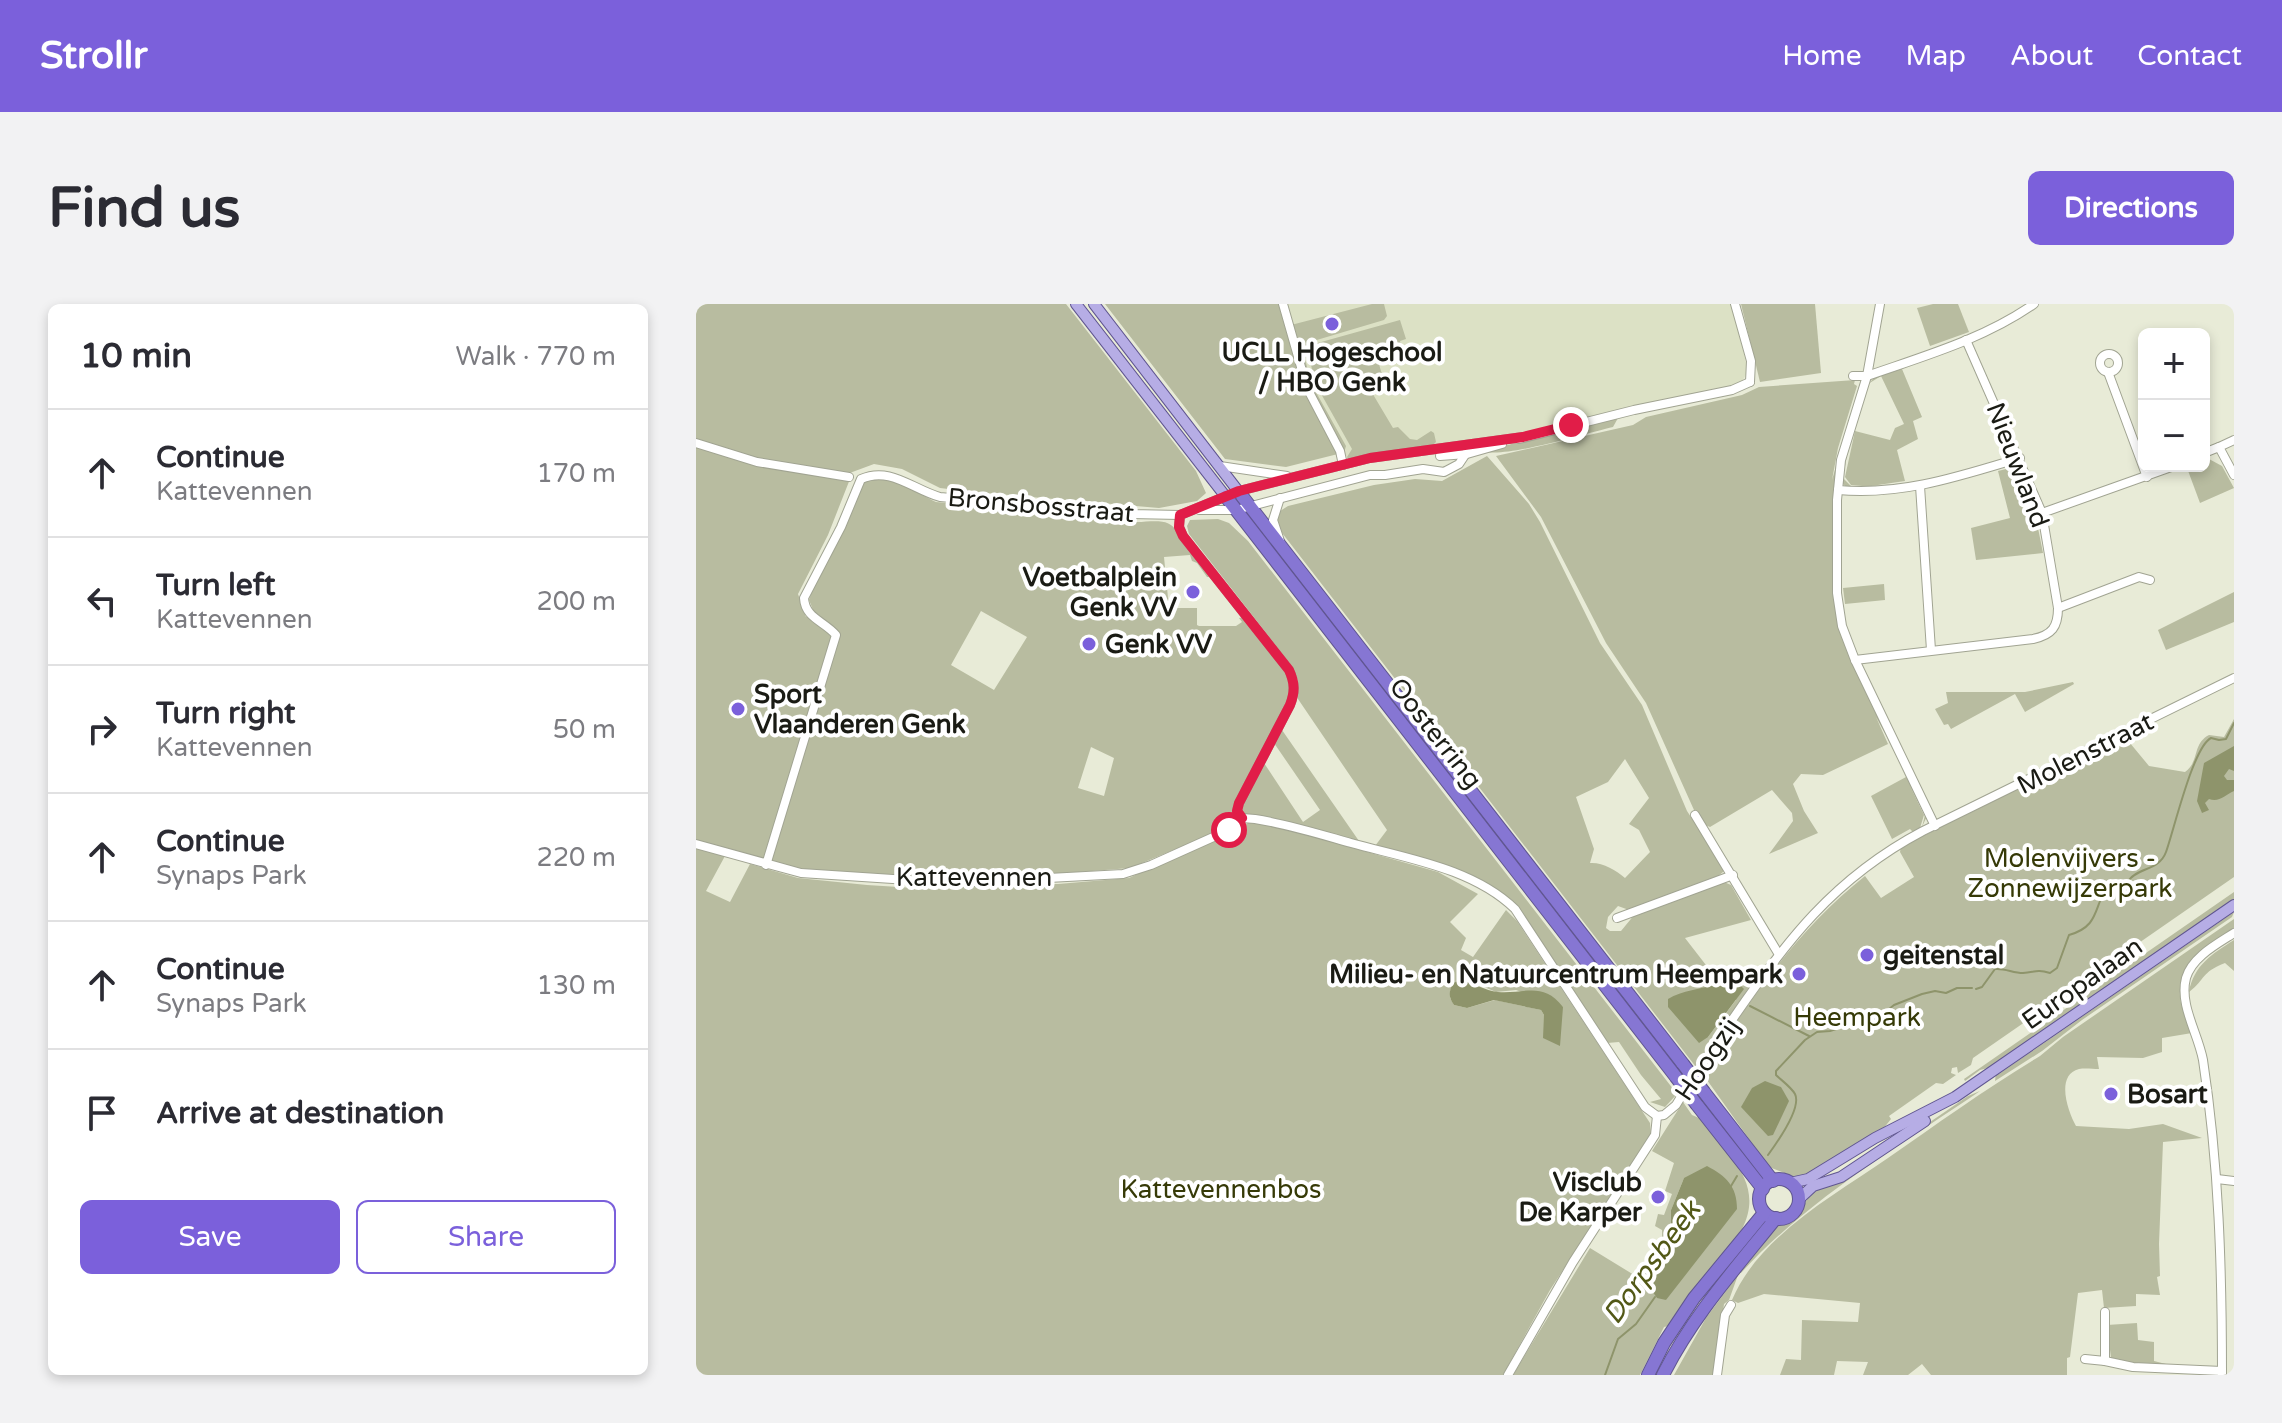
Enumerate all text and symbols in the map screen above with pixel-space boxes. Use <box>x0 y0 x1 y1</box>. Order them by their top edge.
text: Strollr <box>40 33 148 79</box>
text: Home <box>1782 39 1862 73</box>
text: Map <box>1906 39 1966 73</box>
text: About <box>2010 39 2093 73</box>
text: Contact <box>2137 39 2242 73</box>
button: Directions <box>2028 171 2234 245</box>
text: Find us <box>48 175 240 242</box>
marker: UCLL Hogeschool / HBO Genk <box>1323 315 1341 333</box>
map controls <box>2138 328 2210 472</box>
button: + <box>2138 328 2210 400</box>
text: 10 min <box>80 336 192 377</box>
place label: UCLL Hogeschool / HBO Genk <box>1222 337 1442 398</box>
text: Walk · 770 m <box>456 341 616 372</box>
street label: Nieuwland <box>1979 398 2056 532</box>
button: − <box>2138 400 2210 472</box>
route end <box>1553 407 1589 443</box>
text: Continue <box>156 439 285 476</box>
icon: ahead <box>80 451 124 495</box>
text: 170 m <box>536 458 616 489</box>
text: Kattevennen <box>156 476 313 507</box>
street label: Bronsbosstraat <box>946 482 1136 529</box>
place label: Voetbalplein Genk VV <box>1023 562 1177 623</box>
text: Turn left <box>156 567 275 604</box>
icon: left <box>80 579 124 623</box>
marker: Voetbalplein Genk VV <box>1184 583 1202 601</box>
text: 200 m <box>536 586 616 617</box>
text: Kattevennen <box>156 604 313 635</box>
place label: Genk VV <box>1105 629 1212 660</box>
marker: Genk VV <box>1080 635 1098 653</box>
street label: Oosterring <box>1383 672 1488 795</box>
place label: Sport Vlaanderen Genk <box>754 679 966 740</box>
text: Turn right <box>156 695 296 732</box>
marker: Sport Vlaanderen Genk <box>729 700 747 718</box>
street label: Molenstraat <box>2012 706 2159 801</box>
icon: right <box>80 707 124 751</box>
text: 50 m <box>553 714 616 745</box>
text: Kattevennen <box>156 732 313 763</box>
route start <box>1211 812 1247 848</box>
text: Continue <box>156 823 285 860</box>
icon: ahead <box>80 835 124 879</box>
text: 220 m <box>536 842 616 873</box>
park label: Molenvijvers - Zonnewijzerpark <box>1967 843 2173 904</box>
text: Synaps Park <box>156 860 307 891</box>
street label: Kattevennen <box>896 862 1052 893</box>
street label: Europalaan <box>2016 931 2149 1036</box>
place label: geitenstal <box>1883 940 2004 971</box>
marker: geitenstal <box>1858 946 1876 964</box>
text: Continue <box>156 951 285 988</box>
place label: Milieu- en Natuurcentrum Heempark <box>1329 959 1783 990</box>
icon: ahead <box>80 963 124 1007</box>
marker: Milieu- en Natuurcentrum Heempark <box>1790 965 1808 983</box>
text: 130 m <box>536 970 616 1001</box>
text: Synaps Park <box>156 988 307 1019</box>
park label: Heempark <box>1793 1002 1921 1033</box>
street label: Hoogzij <box>1668 1012 1746 1107</box>
place label: Bosart <box>2127 1079 2208 1110</box>
marker: Bosart <box>2102 1085 2120 1103</box>
icon: arrive <box>80 1091 124 1135</box>
text: Arrive at destination <box>156 1095 444 1132</box>
place label: Visclub De Karper <box>1518 1167 1643 1228</box>
park label: Kattevennenbos <box>1120 1174 1322 1205</box>
marker: Visclub De Karper <box>1649 1188 1667 1206</box>
water label: Dorpsbeek <box>1596 1193 1709 1331</box>
button: Save <box>80 1200 340 1274</box>
button: Share <box>356 1200 616 1274</box>

